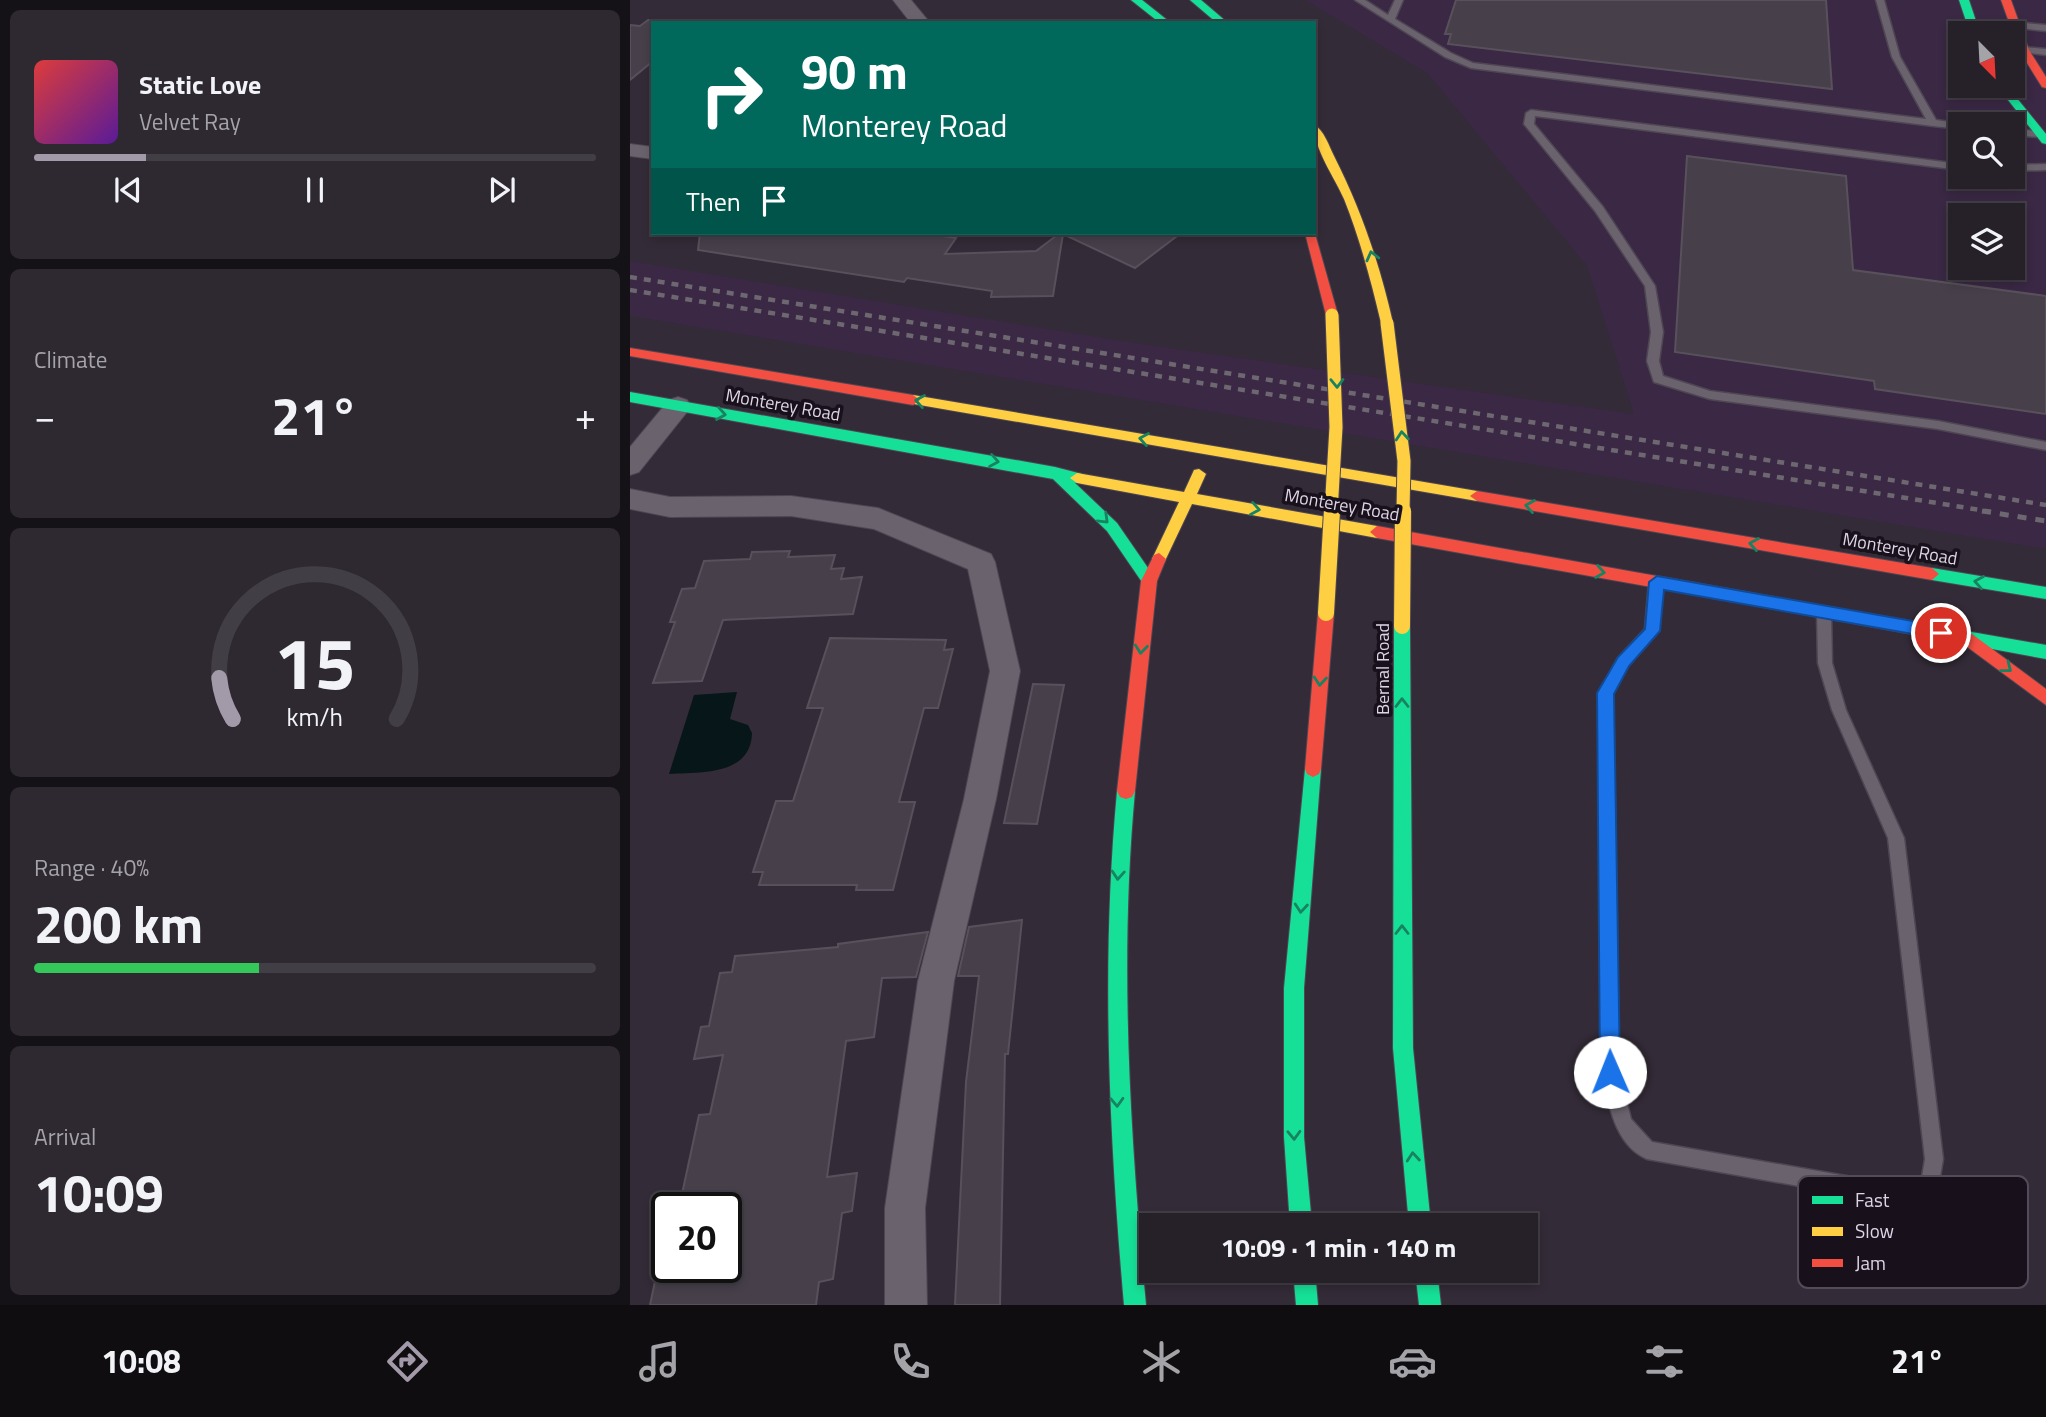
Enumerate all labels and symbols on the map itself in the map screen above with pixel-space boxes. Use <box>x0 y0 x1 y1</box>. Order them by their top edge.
north arrow <box>1948 21 2025 98</box>
one-way arrow <box>1366 250 1380 262</box>
one-way arrow <box>1329 378 1345 389</box>
street label: Monterey Road <box>724 381 843 428</box>
one-way arrow <box>914 394 926 409</box>
one-way arrow <box>715 406 727 421</box>
one-way arrow <box>1395 430 1410 441</box>
one-way arrow <box>1138 432 1150 447</box>
one-way arrow <box>988 453 1000 468</box>
street label: Monterey Road <box>1283 481 1402 528</box>
one-way arrow <box>1524 499 1536 514</box>
one-way arrow <box>1249 500 1261 515</box>
one-way arrow <box>1096 511 1109 524</box>
street label: Monterey Road <box>1841 525 1960 572</box>
one-way arrow <box>1748 537 1760 552</box>
one-way arrow <box>1594 564 1606 579</box>
one-way arrow <box>1973 575 1985 590</box>
pin <box>1911 603 1971 663</box>
street label: Bernal Road <box>1369 623 1396 715</box>
one-way arrow <box>1134 643 1149 655</box>
one-way arrow <box>1999 659 2011 672</box>
one-way arrow <box>1313 676 1328 687</box>
one-way arrow <box>1394 697 1410 707</box>
one-way arrow <box>1111 870 1126 881</box>
one-way arrow <box>1294 903 1309 914</box>
one-way arrow <box>1394 924 1410 935</box>
position arrow <box>1573 1035 1647 1109</box>
one-way arrow <box>1110 1097 1125 1108</box>
one-way arrow <box>1287 1130 1302 1141</box>
one-way arrow <box>1405 1151 1420 1163</box>
legend <box>1798 1176 2028 1288</box>
text: Fast <box>1855 1185 1890 1214</box>
speed limit sign: 20 <box>651 1192 742 1283</box>
text: Slow <box>1855 1216 1894 1245</box>
text: Jam <box>1855 1248 1886 1277</box>

